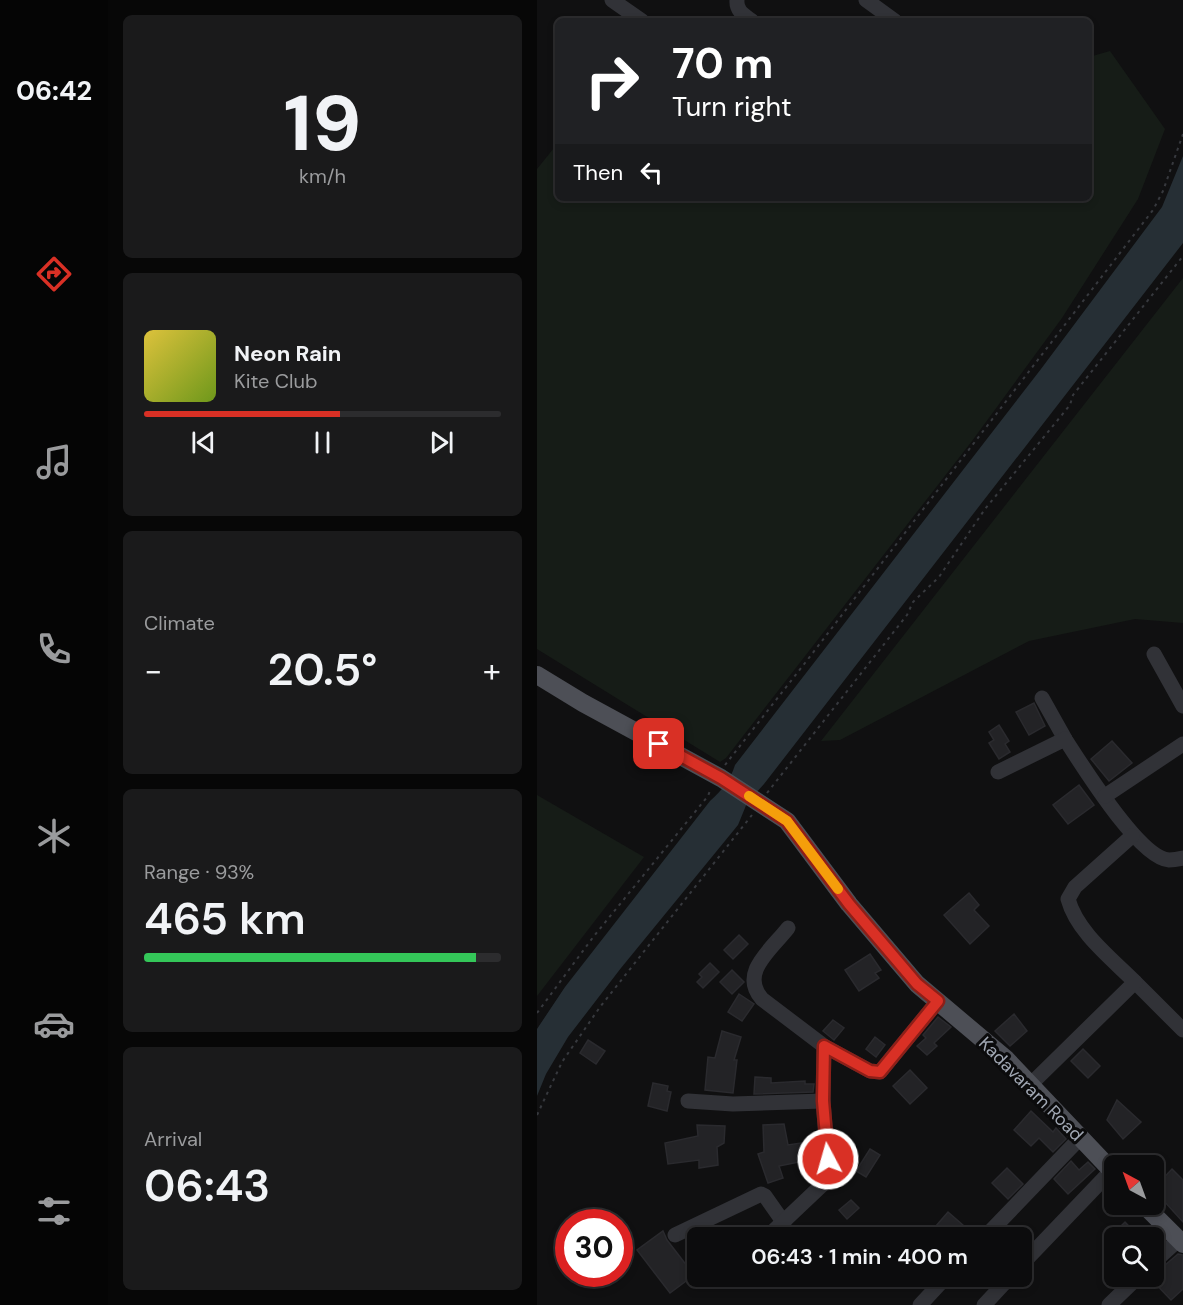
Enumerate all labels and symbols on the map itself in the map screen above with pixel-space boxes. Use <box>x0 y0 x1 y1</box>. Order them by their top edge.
pin <box>633 718 684 769</box>
street label: Kadavaram Road <box>973 1031 1089 1147</box>
position arrow <box>796 1127 860 1191</box>
north arrow <box>1104 1155 1164 1215</box>
speed limit sign: 30 <box>555 1209 633 1287</box>

